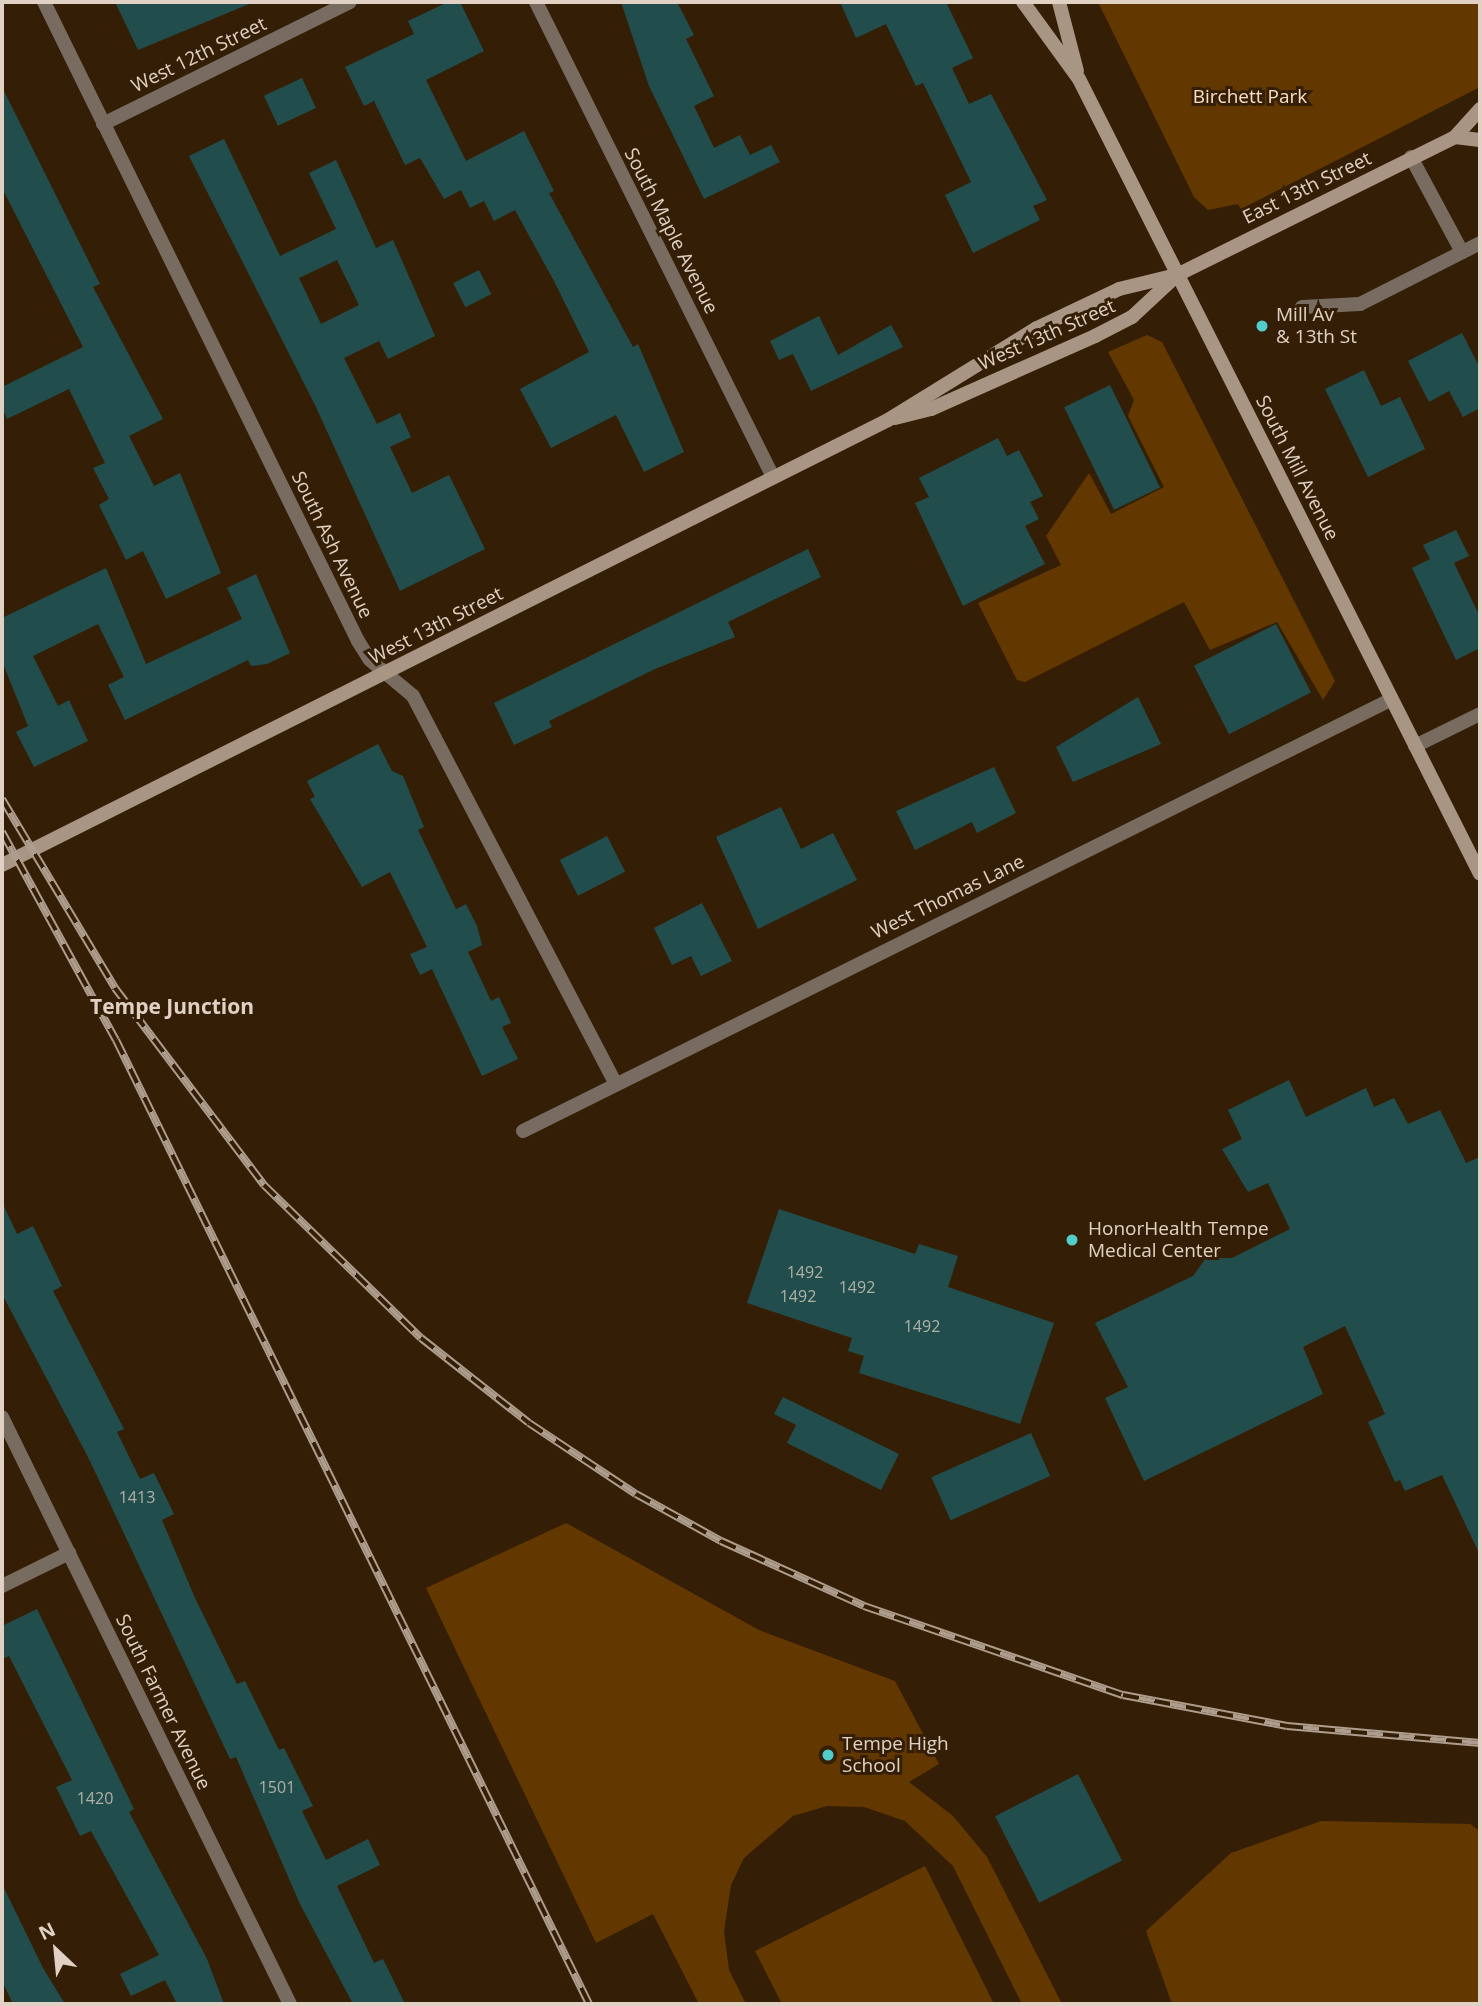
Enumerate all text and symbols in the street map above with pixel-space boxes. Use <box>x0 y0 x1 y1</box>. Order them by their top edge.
street label: West 12th Street <box>128 13 270 97</box>
park label: Birchett Park <box>1193 86 1307 108</box>
street label: South Maple Avenue <box>619 144 723 318</box>
street label: East 13th Street <box>1239 147 1375 229</box>
street label: West 13th Street <box>975 295 1119 375</box>
place label: Mill Av & 13th St <box>1276 304 1357 348</box>
marker: Mill Av & 13th St <box>1254 318 1270 334</box>
street label: South Mill Avenue <box>1251 392 1343 544</box>
street label: South Ash Avenue <box>287 468 377 622</box>
street label: West 13th Street <box>365 582 507 670</box>
street label: West Thomas Lane <box>868 850 1028 944</box>
district label: Tempe Junction <box>90 993 254 1019</box>
place label: HonorHealth Tempe Medical Center <box>1088 1218 1269 1262</box>
marker: HonorHealth Tempe Medical Center <box>1062 1230 1082 1250</box>
house number: 1492 <box>787 1262 823 1282</box>
house number: 1492 <box>839 1277 875 1297</box>
house number: 1492 <box>780 1286 816 1306</box>
house number: 1492 <box>904 1316 940 1336</box>
house number: 1413 <box>119 1487 155 1507</box>
street label: South Farmer Avenue <box>111 1611 215 1793</box>
place label: Tempe High School <box>842 1733 949 1777</box>
marker: Tempe High School <box>820 1747 836 1763</box>
house number: 1501 <box>259 1777 295 1797</box>
house number: 1420 <box>77 1788 113 1808</box>
north arrow <box>21 1915 91 1985</box>
text: N <box>34 1916 59 1946</box>

